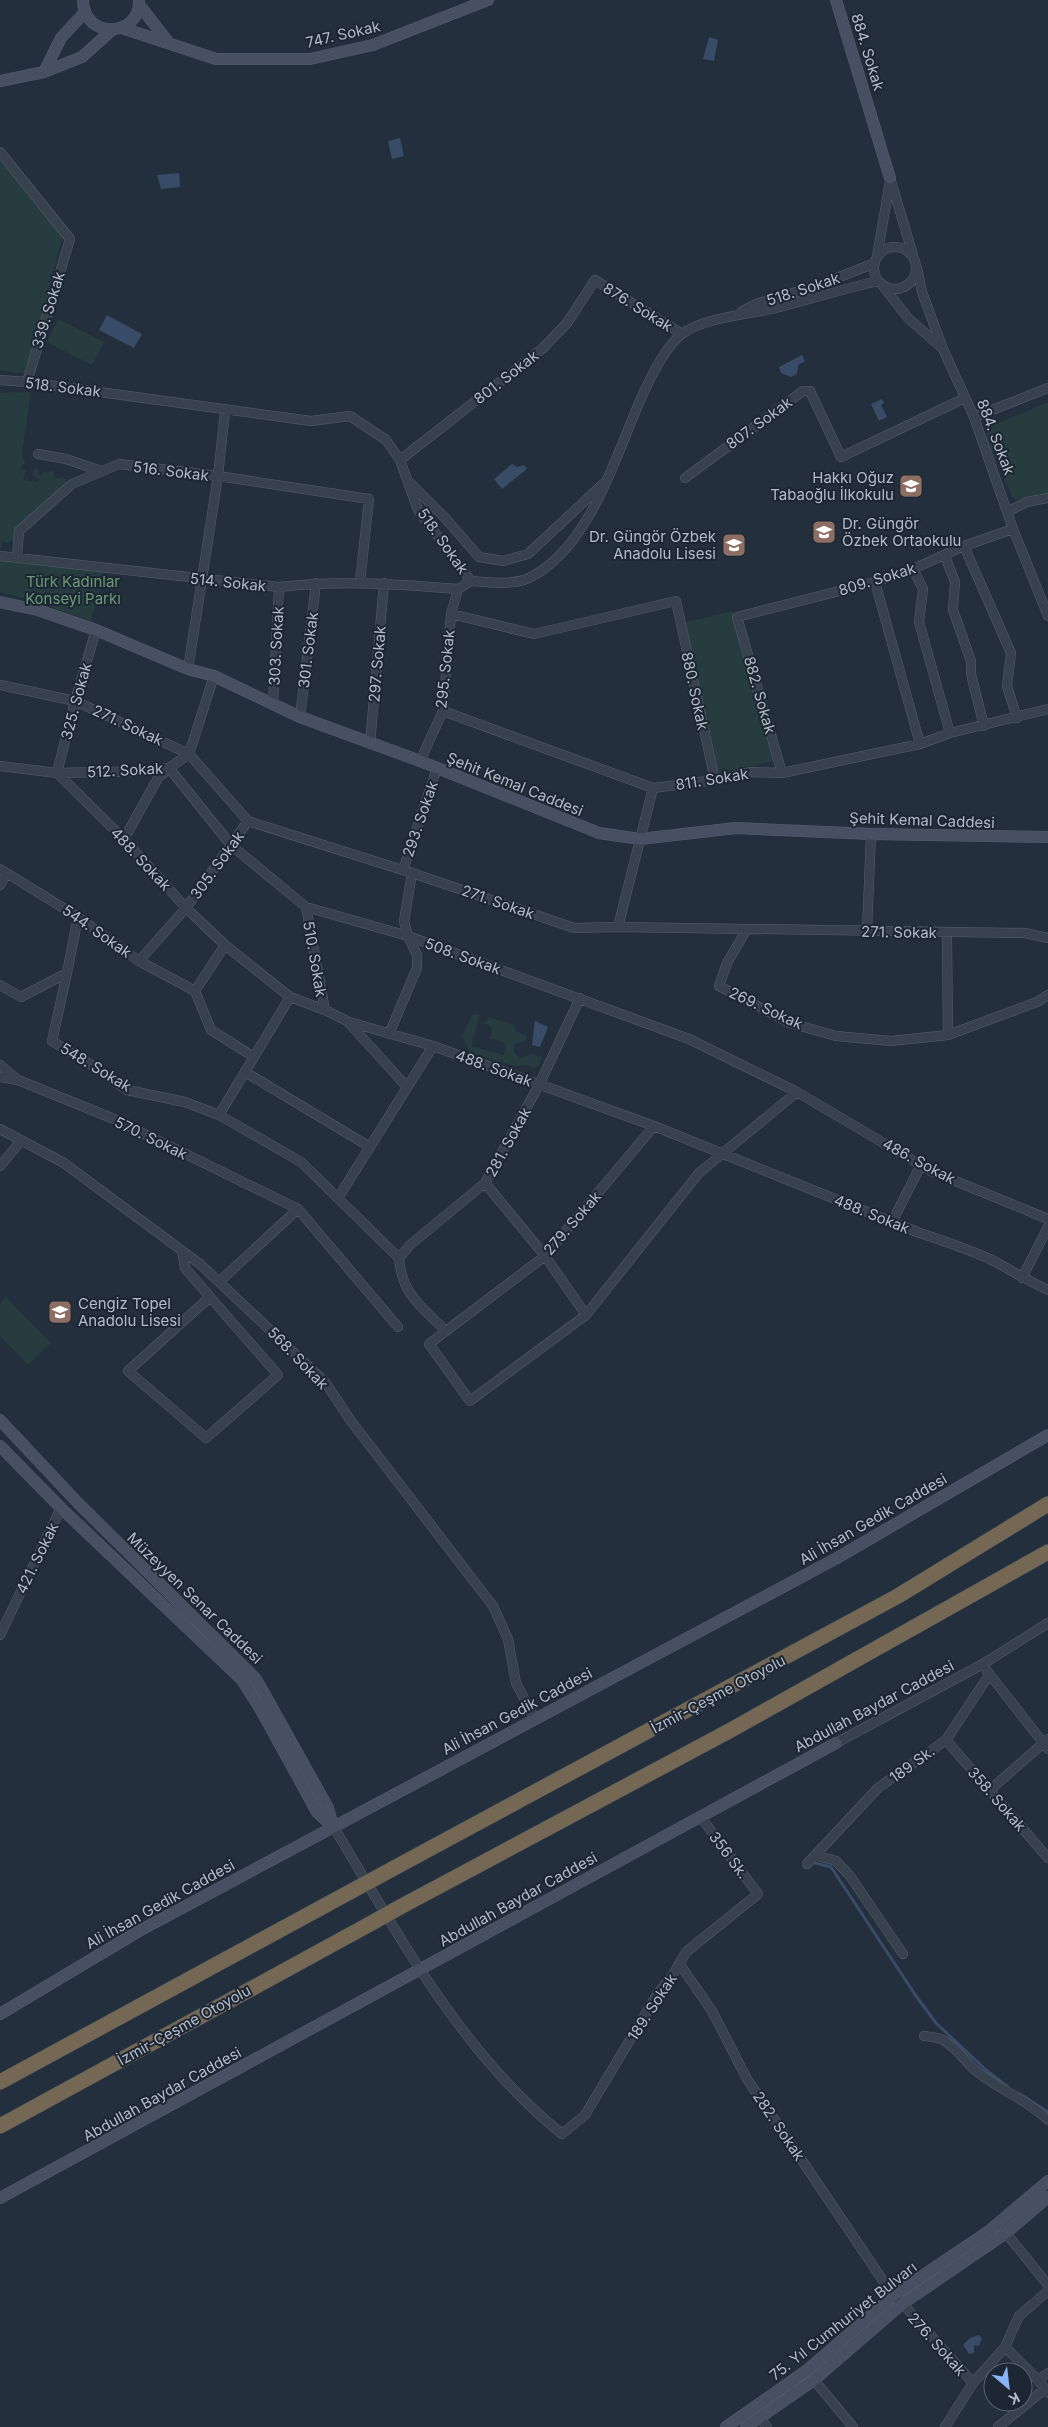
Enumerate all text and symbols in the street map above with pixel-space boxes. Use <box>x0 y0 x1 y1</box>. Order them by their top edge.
street label: 884. Sokak <box>847 11 889 94</box>
street label: 747. Sokak <box>304 16 383 52</box>
street label: 339. Sokak <box>27 268 69 351</box>
street label: 518. Sokak <box>764 268 843 310</box>
street label: 876. Sokak <box>600 278 677 336</box>
street label: 801. Sokak <box>470 345 543 408</box>
street label: 518. Sokak <box>24 373 103 401</box>
street label: 807. Sokak <box>722 392 796 453</box>
street label: 884. Sokak <box>973 396 1019 478</box>
street label: 516. Sokak <box>132 457 211 485</box>
place label: Hakkı Oğuz Tabaoğlu İlkokulu <box>770 468 894 504</box>
school or university icon: Hakkı Oğuz Tabaoğlu İlkokulu <box>898 473 924 499</box>
street label: 518. Sokak <box>413 504 473 578</box>
place label: Dr. Güngör Özbek Ortaokulu <box>842 514 962 550</box>
school or university icon: Dr. Güngör Özbek Ortaokulu <box>811 519 837 545</box>
place label: Dr. Güngör Özbek Anadolu Lisesi <box>589 527 717 563</box>
school or university icon: Dr. Güngör Özbek Anadolu Lisesi <box>721 532 747 558</box>
street label: 809. Sokak <box>836 558 919 600</box>
street label: 514. Sokak <box>189 569 268 596</box>
park label: Türk Kadınlar Konseyi Parkı <box>25 572 121 608</box>
street label: 303. Sokak <box>264 605 288 686</box>
street label: 301. Sokak <box>294 610 322 689</box>
street label: 297. Sokak <box>364 624 390 703</box>
street label: 295. Sokak <box>431 628 459 709</box>
street label: 880. Sokak <box>677 650 713 733</box>
street label: 882. Sokak <box>740 654 780 737</box>
street label: 325. Sokak <box>57 660 96 742</box>
street label: 271. Sokak <box>90 700 167 750</box>
street label: Şehit Kemal Caddesi <box>444 748 586 820</box>
street label: 512. Sokak <box>86 758 164 781</box>
street label: 811. Sokak <box>674 764 751 794</box>
street label: 293. Sokak <box>398 778 442 860</box>
street label: Şehit Kemal Caddesi <box>849 808 995 832</box>
street label: 488. Sokak <box>107 823 176 895</box>
street label: 305. Sokak <box>186 827 248 903</box>
street label: 271. Sokak <box>459 881 538 924</box>
street label: 544. Sokak <box>59 900 136 962</box>
street label: 510. Sokak <box>299 920 331 999</box>
street label: 271. Sokak <box>861 922 938 942</box>
street label: 508. Sokak <box>422 933 504 979</box>
street label: 269. Sokak <box>726 983 807 1034</box>
street label: 548. Sokak <box>57 1038 136 1096</box>
street label: 488. Sokak <box>453 1045 536 1091</box>
street label: 281. Sokak <box>481 1103 535 1180</box>
street label: 570. Sokak <box>112 1112 191 1164</box>
street label: 486. Sokak <box>879 1134 959 1188</box>
street label: 279. Sokak <box>539 1187 605 1259</box>
street label: 488. Sokak <box>831 1190 913 1238</box>
place label: Cengiz Topel Anadolu Lisesi <box>78 1294 181 1330</box>
school or university icon: Cengiz Topel Anadolu Lisesi <box>47 1299 73 1325</box>
street label: 568. Sokak <box>264 1323 333 1394</box>
street label: Ali İhsan Gedik Caddesi <box>796 1469 950 1569</box>
street label: 421. Sokak <box>12 1519 63 1597</box>
street label: Müzeyyen Senar Caddesi <box>123 1528 267 1668</box>
street label: İzmir-Çeşme Otoyolu <box>648 1651 788 1737</box>
street label: Abdullah Baydar Caddesi <box>791 1656 957 1756</box>
street label: Ali İhsan Gedik Caddesi <box>439 1663 595 1759</box>
street label: 189 Sk. <box>886 1741 938 1787</box>
street label: 358. Sokak <box>964 1763 1031 1836</box>
street label: 356 Sk. <box>705 1828 753 1882</box>
street label: Abdullah Baydar Caddesi <box>436 1848 600 1950</box>
street label: Ali İhsan Gedik Caddesi <box>82 1855 238 1953</box>
street label: 189. Sokak <box>623 1969 681 2044</box>
street label: İzmir-Çeşme Otoyolu <box>114 1980 254 2070</box>
street label: Abdullah Baydar Caddesi <box>80 2043 244 2145</box>
street label: 282. Sokak <box>749 2088 810 2165</box>
street label: 75. Yıl Cumhuriyet Bulvarı <box>766 2258 920 2384</box>
street label: 276. Sokak <box>904 2309 971 2380</box>
north arrow <box>983 2362 1033 2412</box>
text: K <box>1006 2389 1023 2409</box>

